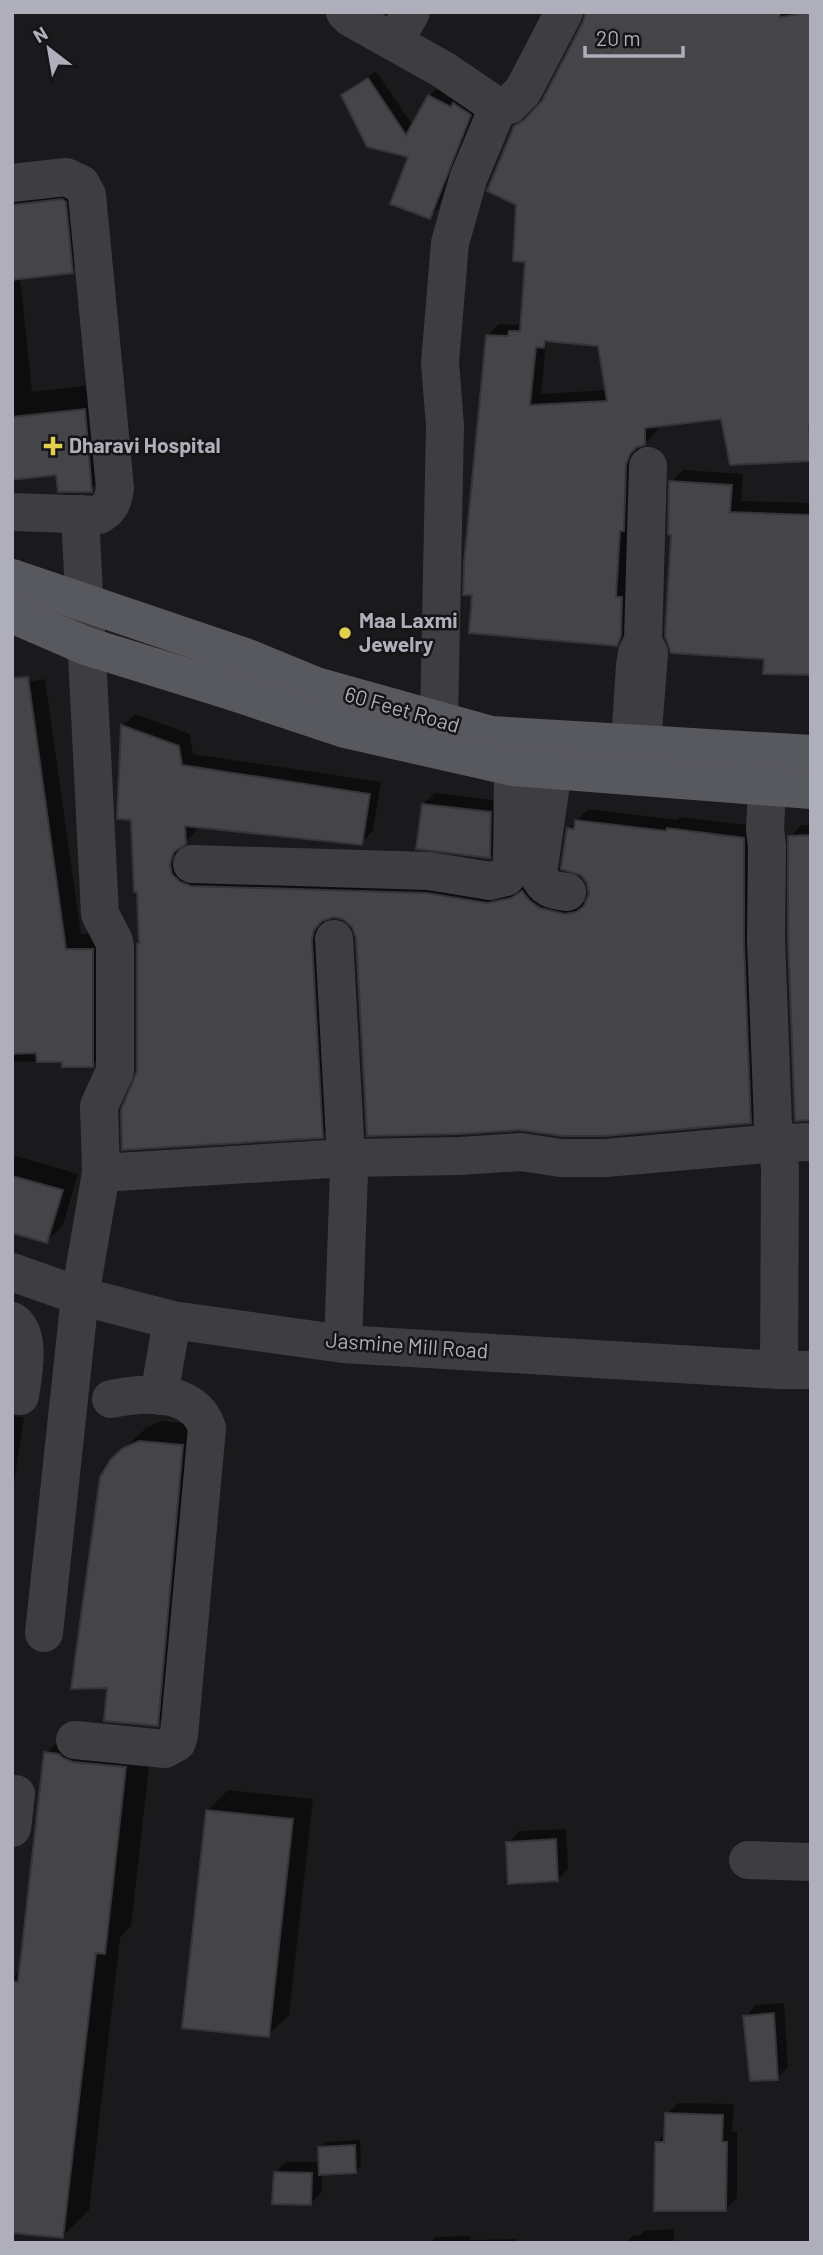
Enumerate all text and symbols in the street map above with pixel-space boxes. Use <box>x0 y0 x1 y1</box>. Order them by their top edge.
north arrow <box>14 14 84 84</box>
scale bar <box>585 14 683 58</box>
text: N <box>29 21 51 47</box>
text: 20 m <box>596 25 641 50</box>
place label: Dharavi Hospital <box>69 432 221 457</box>
marker: Dharavi Hospital <box>43 436 63 456</box>
place label: Maa Laxmi Jewelry <box>359 607 458 656</box>
marker: Maa Laxmi Jewelry <box>337 625 353 641</box>
street label: 60 Feet Road <box>342 680 463 737</box>
street label: Jasmine Mill Road <box>325 1326 489 1363</box>

